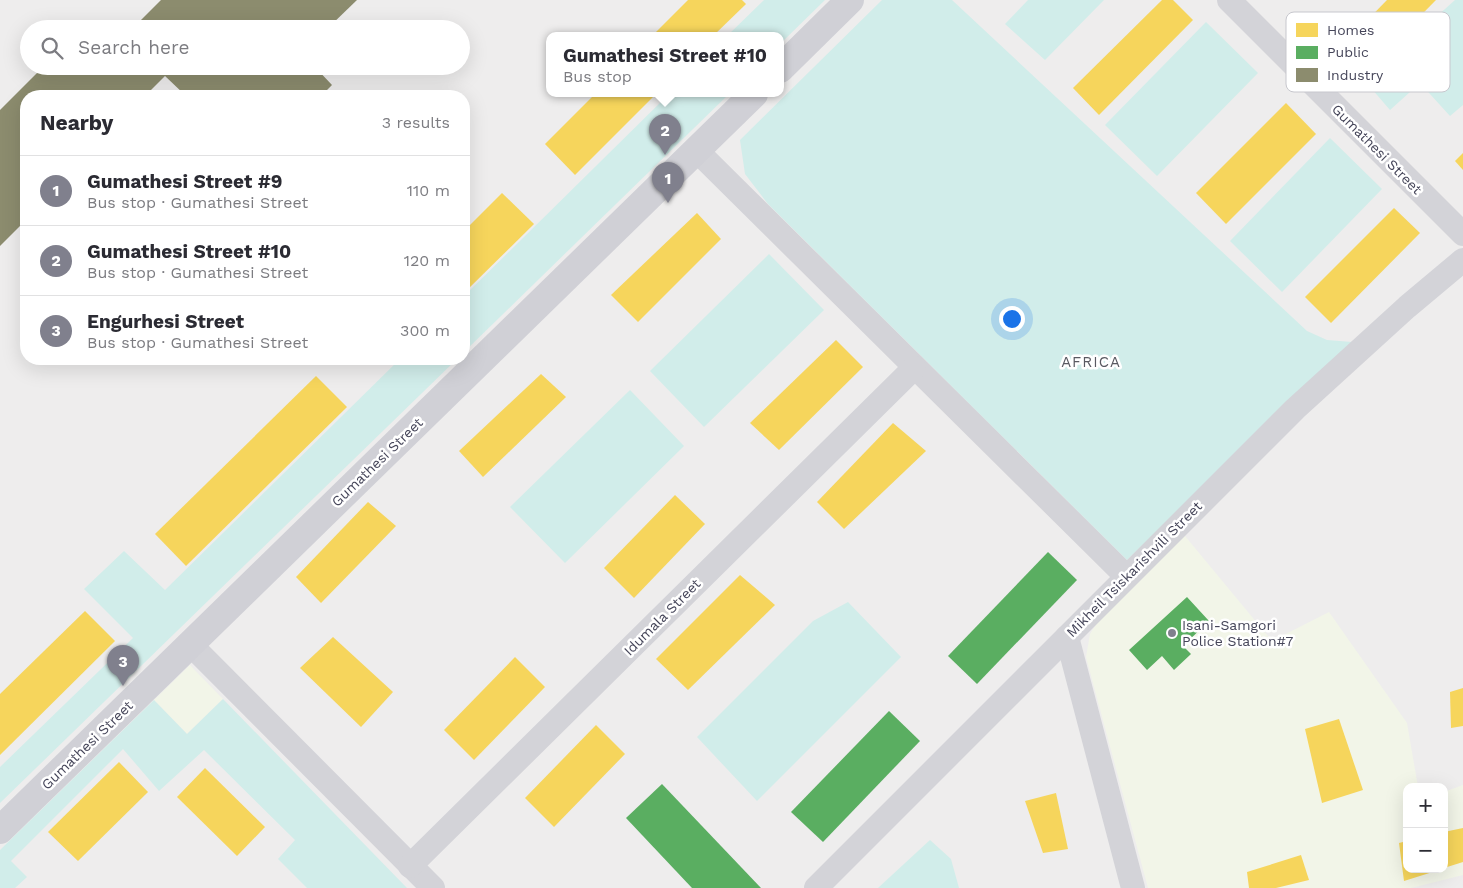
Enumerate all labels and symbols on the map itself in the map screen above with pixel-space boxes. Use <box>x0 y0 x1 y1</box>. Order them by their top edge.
legend <box>1286 12 1450 92</box>
text: Homes <box>1327 22 1374 38</box>
text: Public <box>1327 44 1369 60</box>
text: Industry <box>1327 67 1384 83</box>
street label: Gumathesi Street <box>1329 101 1425 197</box>
pin: 2 <box>649 114 681 155</box>
pin: 1 <box>652 162 684 203</box>
your location <box>999 306 1025 332</box>
district label: AFRICA <box>1061 353 1121 371</box>
street label: Gumathesi Street <box>328 414 426 510</box>
street label: Mikheil Tsiskarishvili Street <box>1063 498 1205 640</box>
street label: Idumala Street <box>620 575 704 659</box>
place label: Isani-Samgori Police Station#7 <box>1182 617 1294 649</box>
marker: Isani-Samgori Police Station#7 <box>1166 627 1178 639</box>
pin: 3 <box>107 645 139 686</box>
street label: Gumathesi Street <box>38 697 136 793</box>

